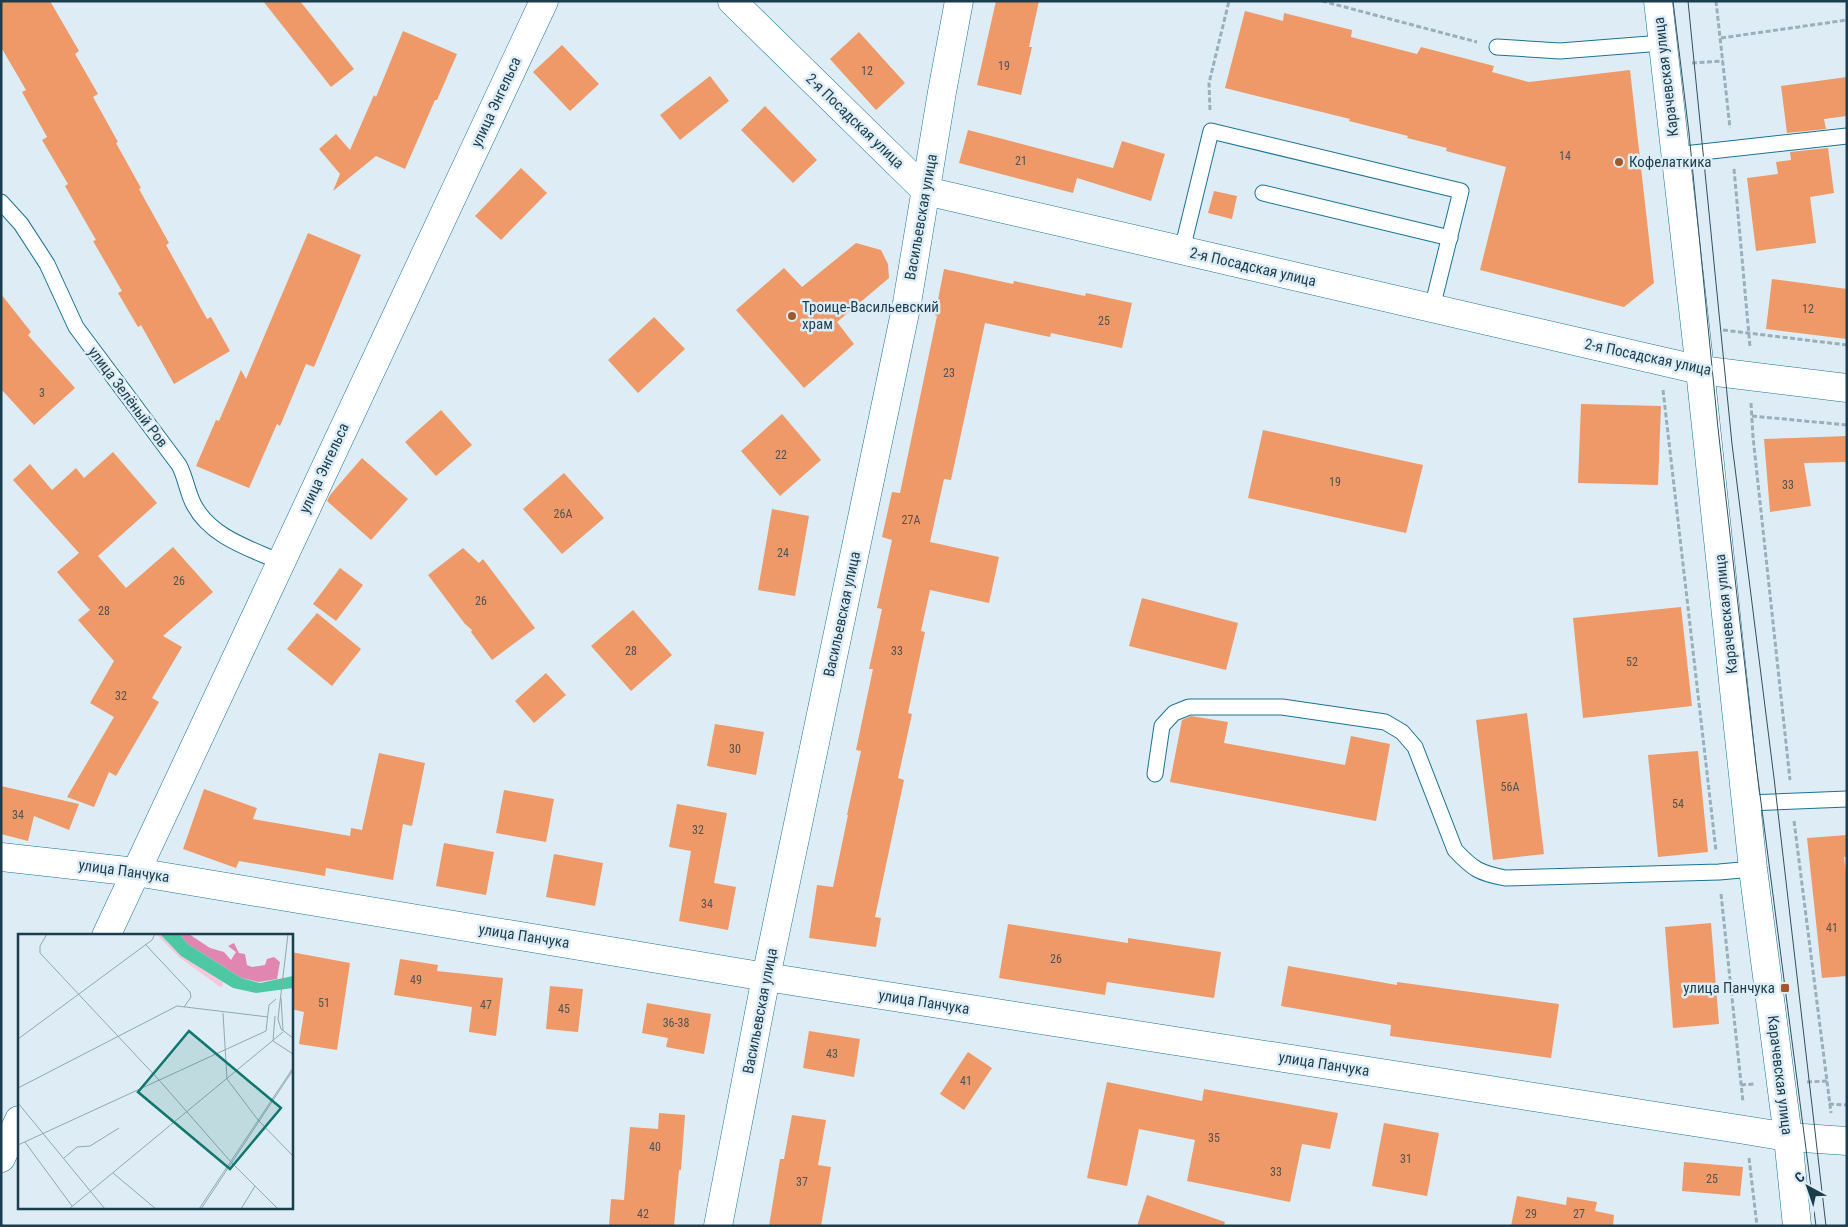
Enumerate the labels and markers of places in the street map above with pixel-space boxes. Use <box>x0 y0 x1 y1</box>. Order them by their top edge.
place label: Кофелаткика <box>1629 153 1712 171</box>
marker: Кофелаткика <box>1613 156 1625 168</box>
place label: Троице-Васильевский храм <box>802 298 939 333</box>
marker: Троице-Васильевский храм <box>786 310 798 322</box>
place label: улица Панчука <box>1683 979 1775 997</box>
marker: улица Панчука <box>1779 982 1791 994</box>

